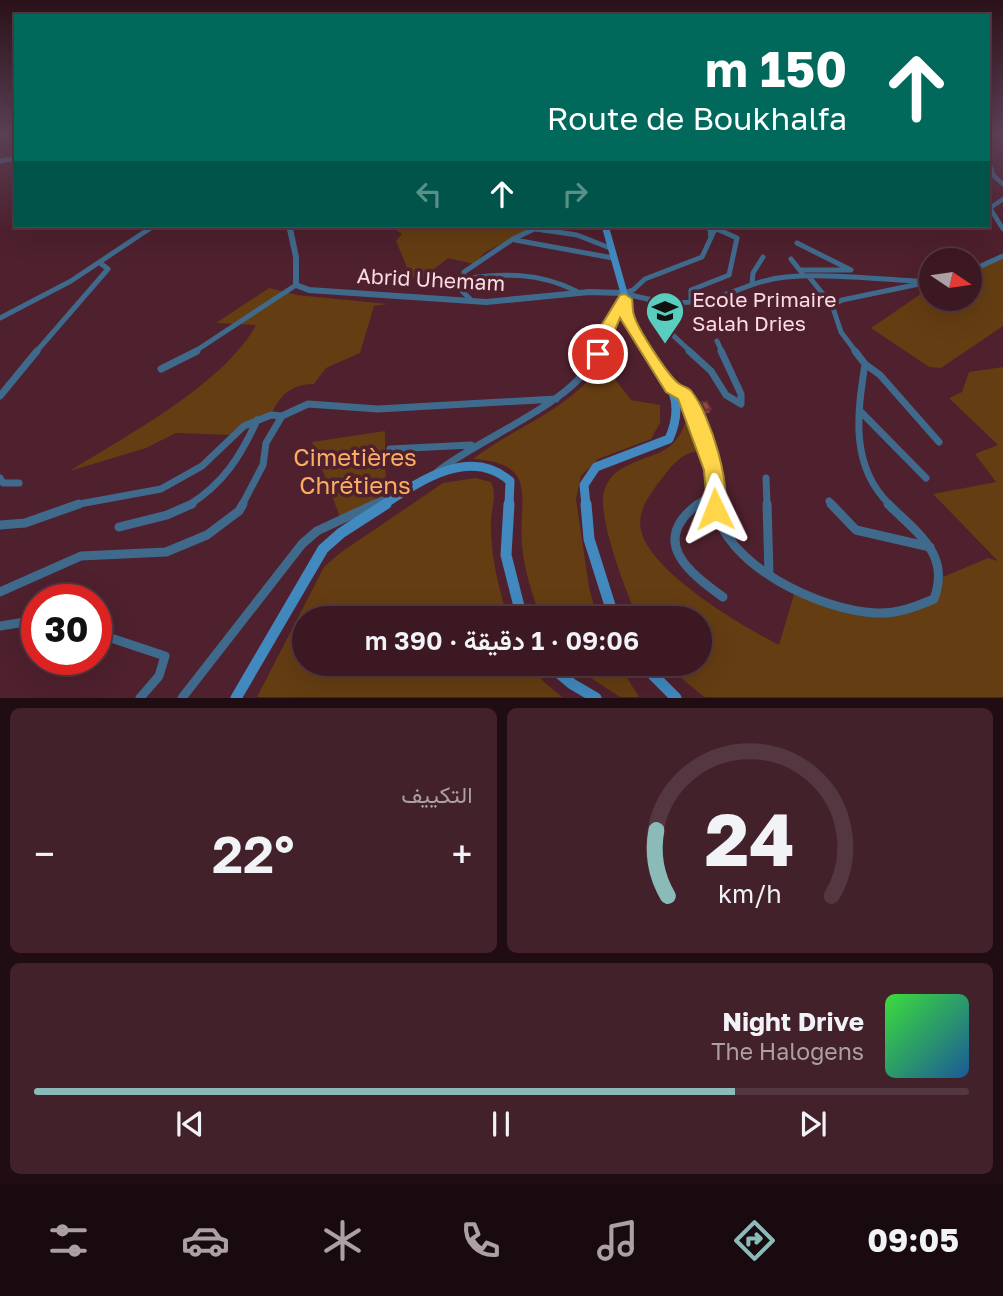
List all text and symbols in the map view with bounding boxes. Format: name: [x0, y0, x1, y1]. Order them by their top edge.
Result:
text: 150 m: [705, 39, 847, 98]
icon: ahead: [871, 42, 962, 133]
text: Route de Boukhalfa: [547, 99, 847, 137]
icon: left: [410, 175, 448, 213]
icon: ahead: [483, 175, 521, 213]
icon: right: [556, 175, 594, 213]
north arrow: [919, 248, 982, 312]
map controls: [919, 248, 982, 311]
street label: Abrid Uhemam: [356, 262, 506, 296]
place label: Ecole Primaire Salah Dries: [692, 286, 836, 336]
school or university icon: Ecole Primaire Salah Dries: [644, 290, 686, 345]
pin: [568, 324, 628, 384]
icon: arrive: [579, 335, 617, 373]
park label: Cimetières Chrétiens: [293, 442, 417, 499]
position arrow: [678, 472, 752, 546]
speed limit sign: 30: [21, 584, 112, 675]
text: 09:06 · 1 دقيقة · 390 m: [365, 625, 639, 656]
text: التكييف: [401, 780, 473, 808]
text: 24: [705, 796, 795, 883]
text: 22°: [212, 822, 295, 884]
text: −: [34, 831, 55, 876]
text: +: [452, 831, 472, 876]
text: km/h: [718, 878, 782, 909]
text: Night Drive: [722, 1006, 864, 1037]
text: The Halogens: [711, 1037, 864, 1065]
icon: previous: [171, 1105, 209, 1143]
icon: pause: [482, 1105, 520, 1143]
icon: next: [794, 1105, 832, 1143]
icon: filters: [44, 1216, 93, 1265]
icon: car: [181, 1216, 230, 1265]
icon: climate: [318, 1216, 367, 1265]
icon: phone: [456, 1216, 505, 1265]
icon: music: [593, 1216, 642, 1265]
icon: directions: [730, 1216, 779, 1265]
text: 09:05: [867, 1221, 959, 1259]

